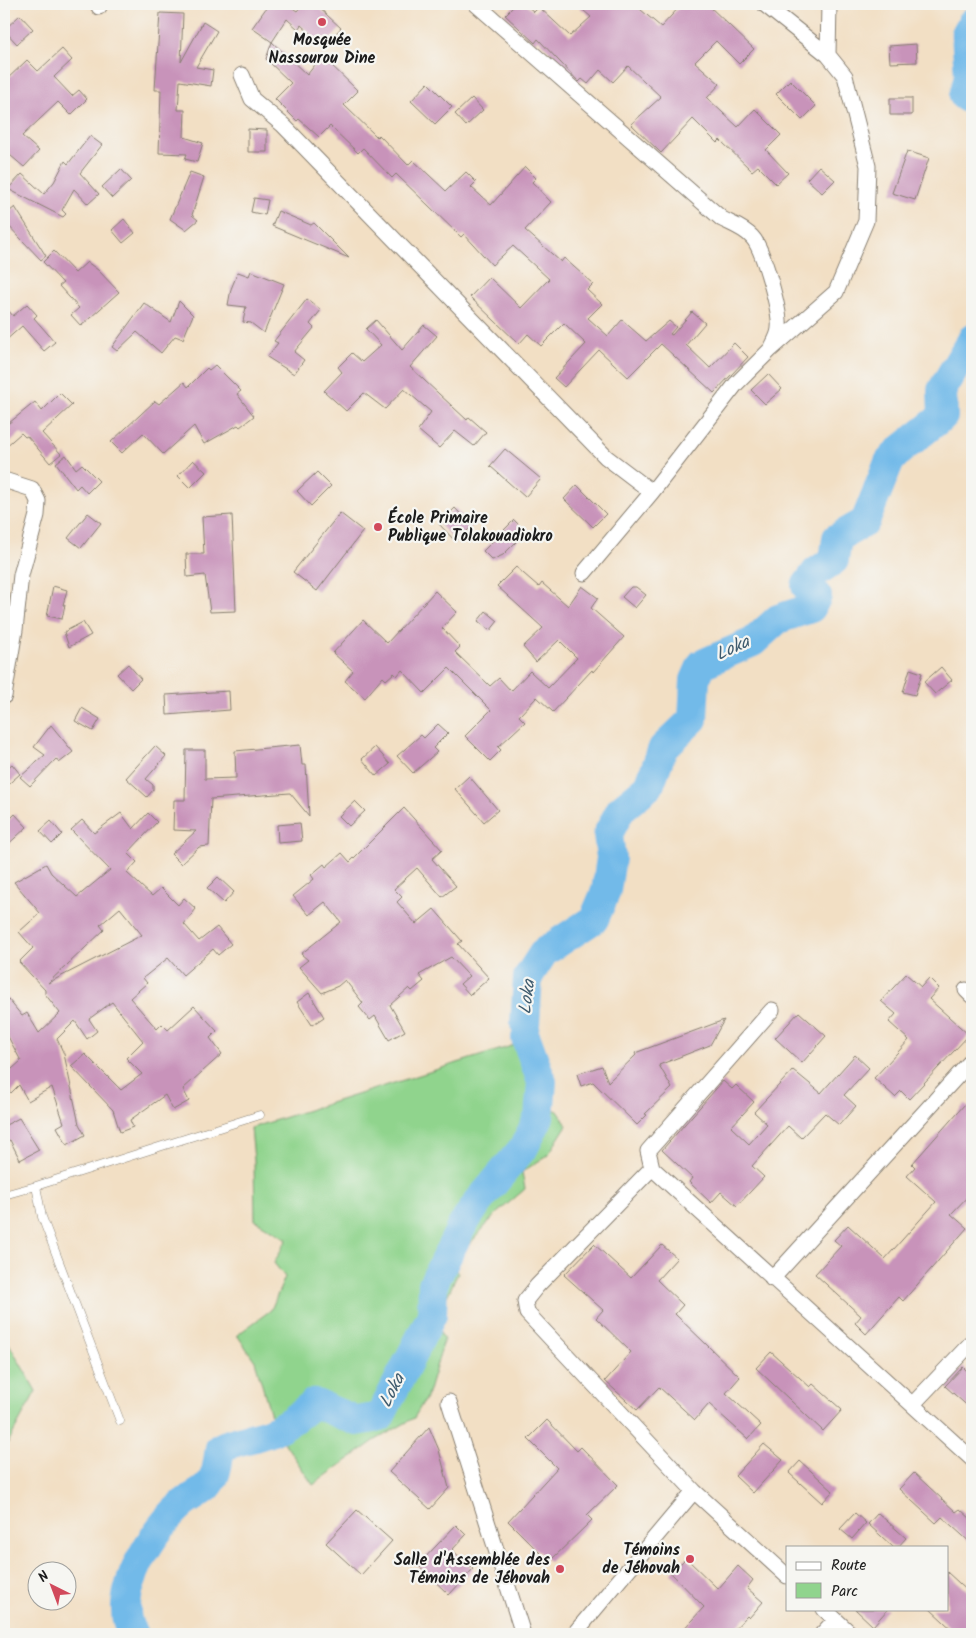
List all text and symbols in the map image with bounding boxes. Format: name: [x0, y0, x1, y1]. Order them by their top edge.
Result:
marker: Mosquée Nassourou Dine: [316, 16, 328, 28]
place label: Mosquée Nassourou Dine: [269, 28, 376, 71]
place label: École Primaire Publique Tolakouadiokro: [388, 506, 553, 549]
marker: École Primaire Publique Tolakouadiokro: [372, 521, 384, 533]
water label: Loka: [711, 628, 756, 670]
water label: Loka: [511, 976, 545, 1016]
water label: Loka: [372, 1368, 415, 1413]
place label: Témoins de Jéhovah: [602, 1538, 681, 1581]
legend: [786, 1546, 948, 1610]
place label: Salle d'Assemblée des Témoins de Jéhovah: [394, 1548, 551, 1591]
marker: Témoins de Jéhovah: [684, 1553, 696, 1565]
text: Route: [831, 1554, 867, 1578]
north arrow: [28, 1560, 78, 1610]
marker: Salle d'Assemblée des Témoins de Jéhovah: [554, 1563, 566, 1575]
text: N: [33, 1566, 55, 1588]
text: Parc: [831, 1580, 858, 1604]

